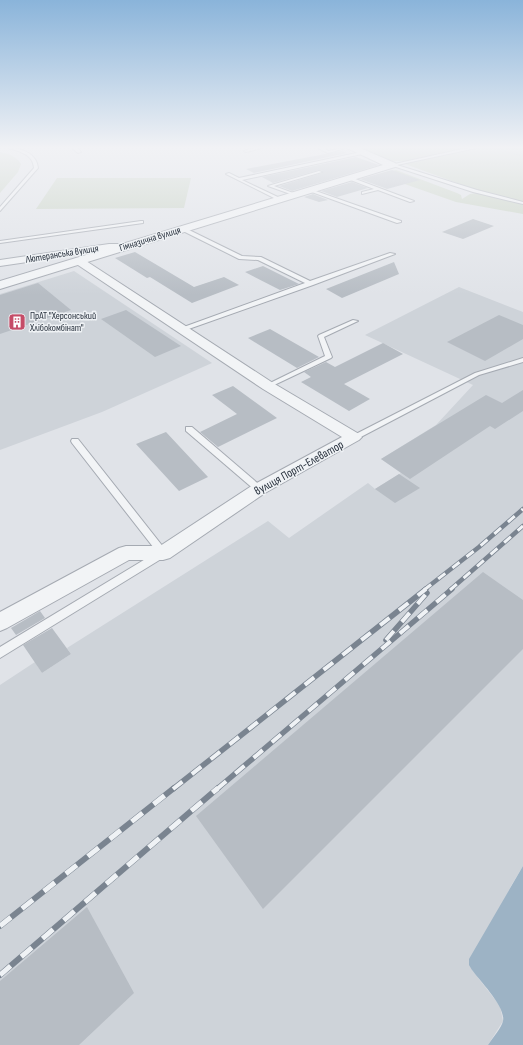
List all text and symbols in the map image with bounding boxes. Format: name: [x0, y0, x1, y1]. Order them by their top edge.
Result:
street label: Гімназична вулиця: [118, 224, 182, 254]
street label: Лютеранська вулиця: [24, 242, 99, 266]
place label: ПрАТ "Херсонський Хлібокомбінат": [29, 310, 96, 334]
building icon: ПрАТ "Херсонський Хлібокомбінат": [7, 312, 27, 332]
street label: вулиця Порт-Елеватор: [252, 437, 346, 499]

